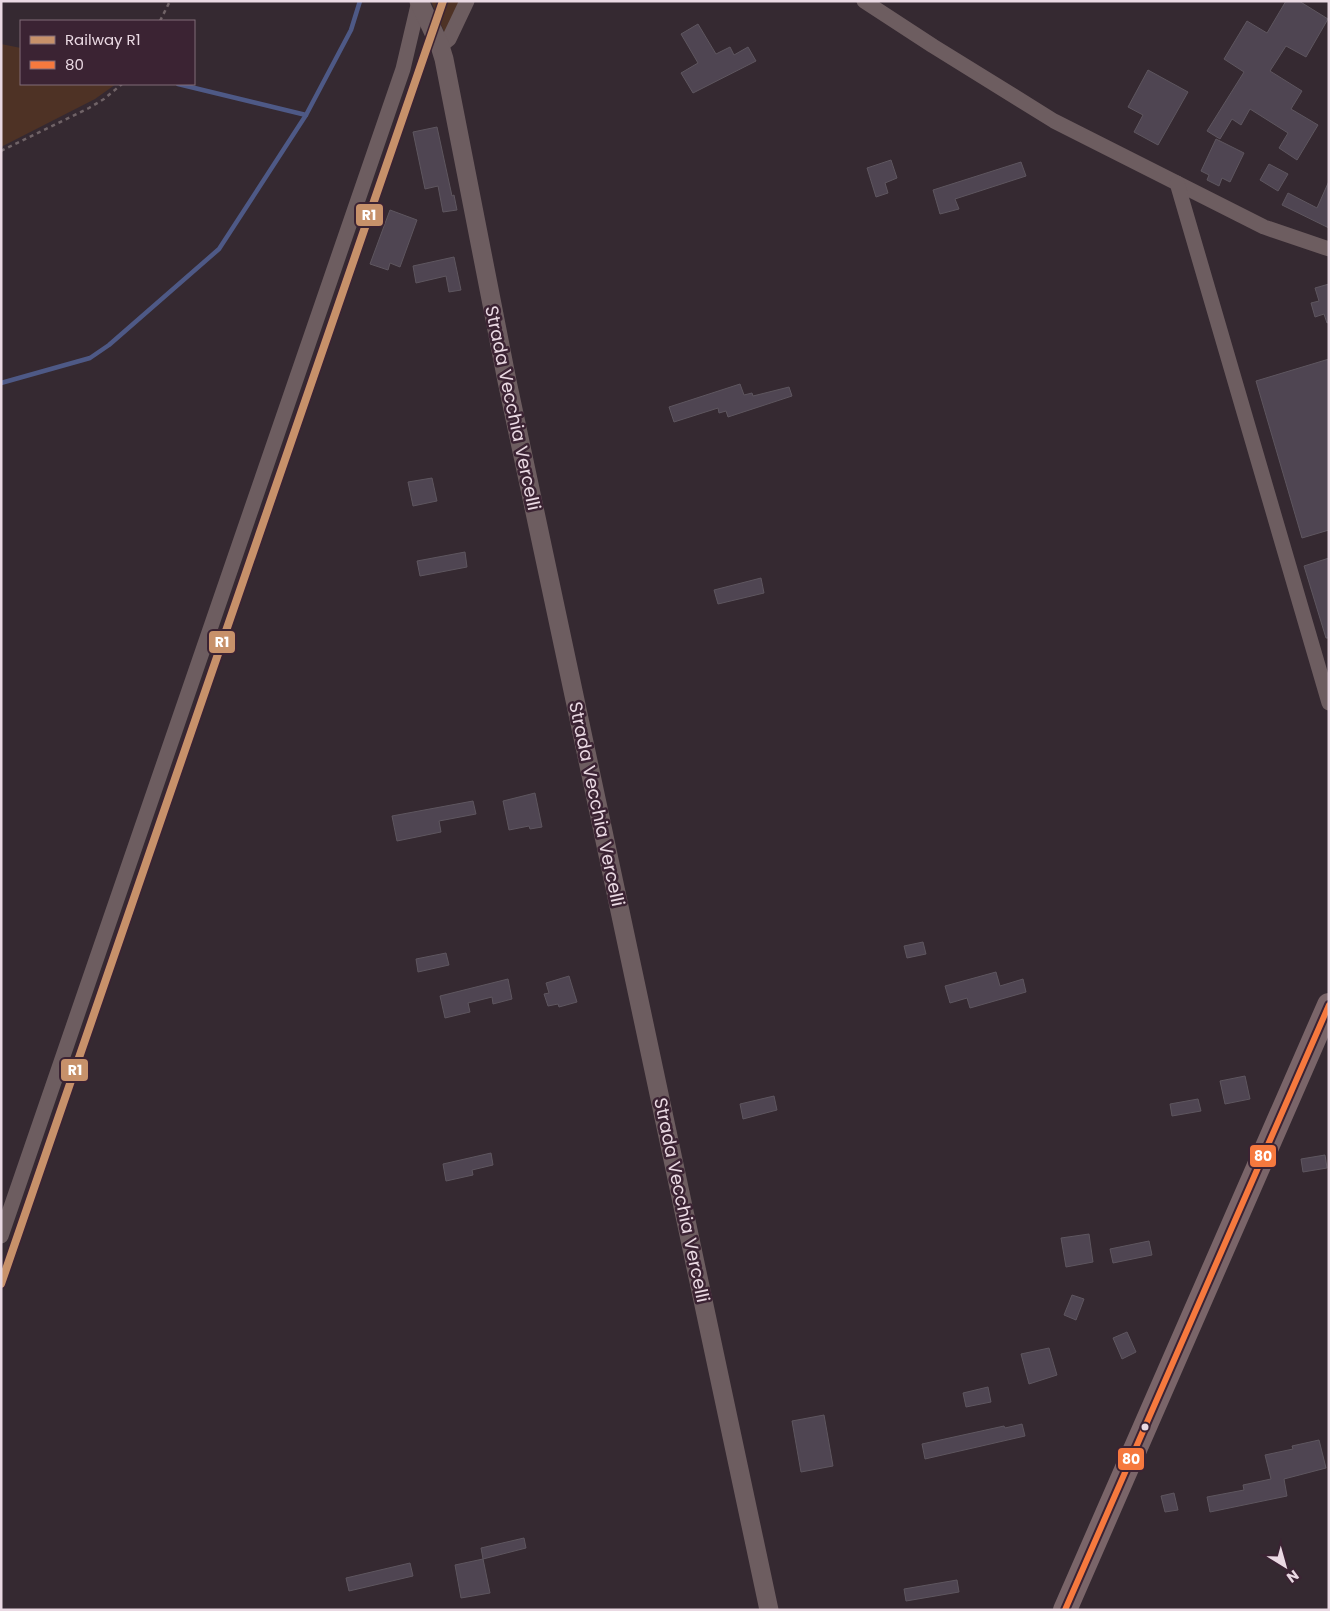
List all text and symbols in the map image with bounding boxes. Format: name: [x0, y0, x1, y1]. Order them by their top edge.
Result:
legend: [20, 20, 195, 85]
text: Railway R1: [65, 29, 140, 50]
text: 80: [65, 54, 84, 75]
line badge: R1: [355, 203, 384, 227]
text: R1: [362, 205, 376, 225]
street label: Strada Vecchia Vercelli: [479, 303, 547, 513]
line badge: R1: [208, 630, 236, 654]
text: R1: [215, 632, 229, 652]
street label: Strada Vecchia Vercelli: [563, 699, 631, 909]
line badge: R1: [60, 1058, 89, 1082]
text: R1: [68, 1060, 82, 1080]
street label: Strada Vecchia Vercelli: [648, 1095, 716, 1305]
line badge: 80: [1249, 1144, 1277, 1168]
text: 80: [1254, 1146, 1272, 1166]
unlabelled marker: [1140, 1422, 1150, 1432]
line badge: 80: [1117, 1447, 1145, 1471]
text: 80: [1122, 1449, 1140, 1469]
north arrow: [1260, 1541, 1310, 1591]
text: N: [1283, 1565, 1303, 1588]

